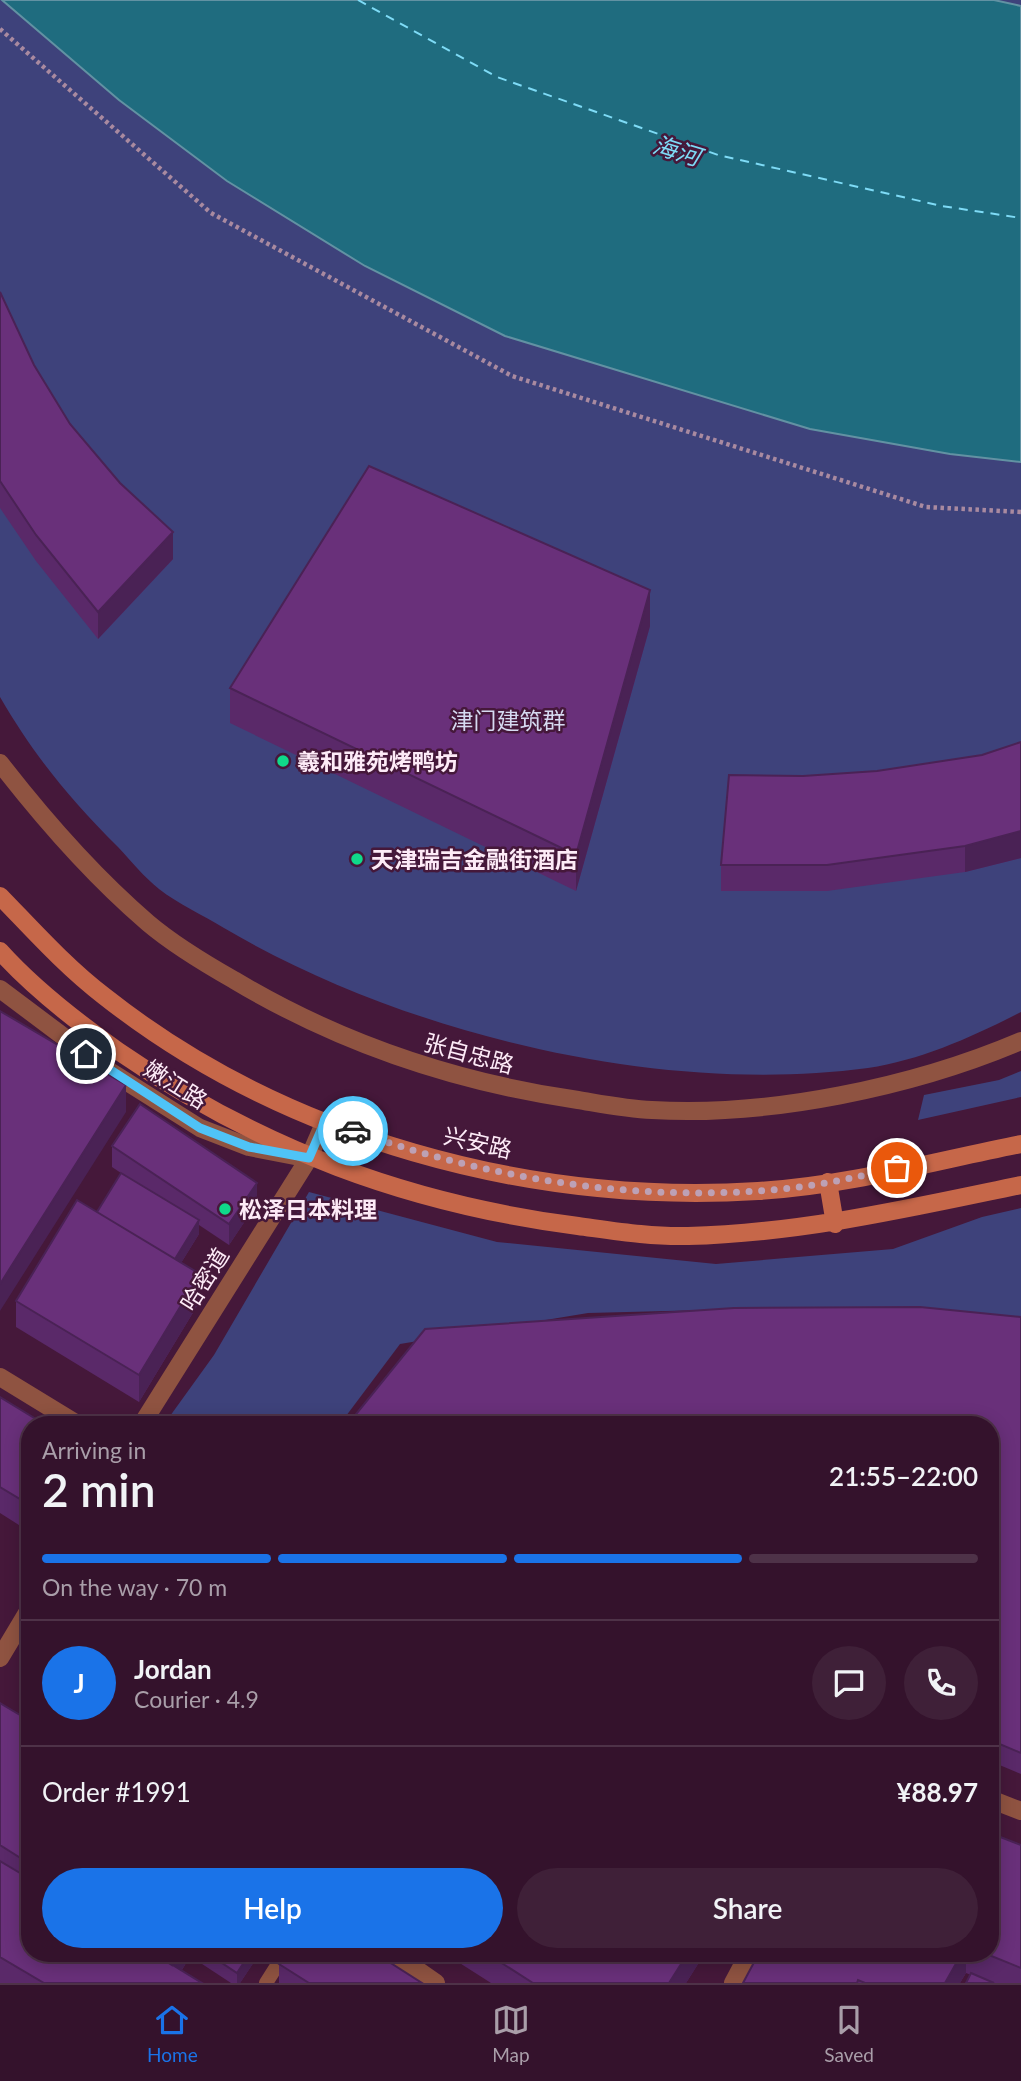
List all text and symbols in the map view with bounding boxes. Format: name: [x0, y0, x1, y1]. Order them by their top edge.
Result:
water label: 海河: [650, 129, 708, 172]
park label: 津门建筑群: [451, 706, 566, 734]
place label: 羲和雅苑烤鸭坊: [297, 747, 458, 775]
marker: 羲和雅苑烤鸭坊: [275, 753, 291, 769]
place label: 天津瑞吉金融街酒店: [371, 845, 578, 873]
marker: 天津瑞吉金融街酒店: [349, 851, 365, 867]
pin: [56, 1024, 116, 1084]
street label: 张自忠路: [421, 1028, 517, 1078]
icon: home: [67, 1035, 105, 1073]
street label: 嫩江路: [139, 1054, 213, 1114]
courier: [318, 1096, 388, 1166]
icon: car: [334, 1112, 372, 1150]
street label: 兴安路: [441, 1121, 515, 1163]
pin: [867, 1138, 927, 1198]
icon: bag: [878, 1149, 916, 1187]
place label: 松泽日本料理: [239, 1195, 377, 1223]
marker: 松泽日本料理: [217, 1201, 233, 1217]
street label: 哈密道: [174, 1242, 234, 1316]
text: Arriving in: [42, 1436, 146, 1464]
text: 21:55–22:00: [829, 1460, 978, 1492]
text: 2 min: [42, 1462, 156, 1517]
text: On the way · 70 m: [42, 1573, 227, 1601]
button: chat: [812, 1646, 886, 1720]
button: phone: [904, 1646, 978, 1720]
text: Jordan: [134, 1653, 212, 1685]
text: J: [73, 1667, 85, 1699]
text: Courier · 4.9: [134, 1685, 259, 1713]
text: Order #1991: [42, 1776, 191, 1808]
text: ¥88.97: [896, 1776, 978, 1808]
button: Help: [42, 1868, 503, 1948]
button: Share: [517, 1868, 978, 1948]
tab: Home: [147, 2001, 198, 2066]
tab: Map: [492, 2001, 530, 2066]
tab: Saved: [824, 2001, 874, 2066]

